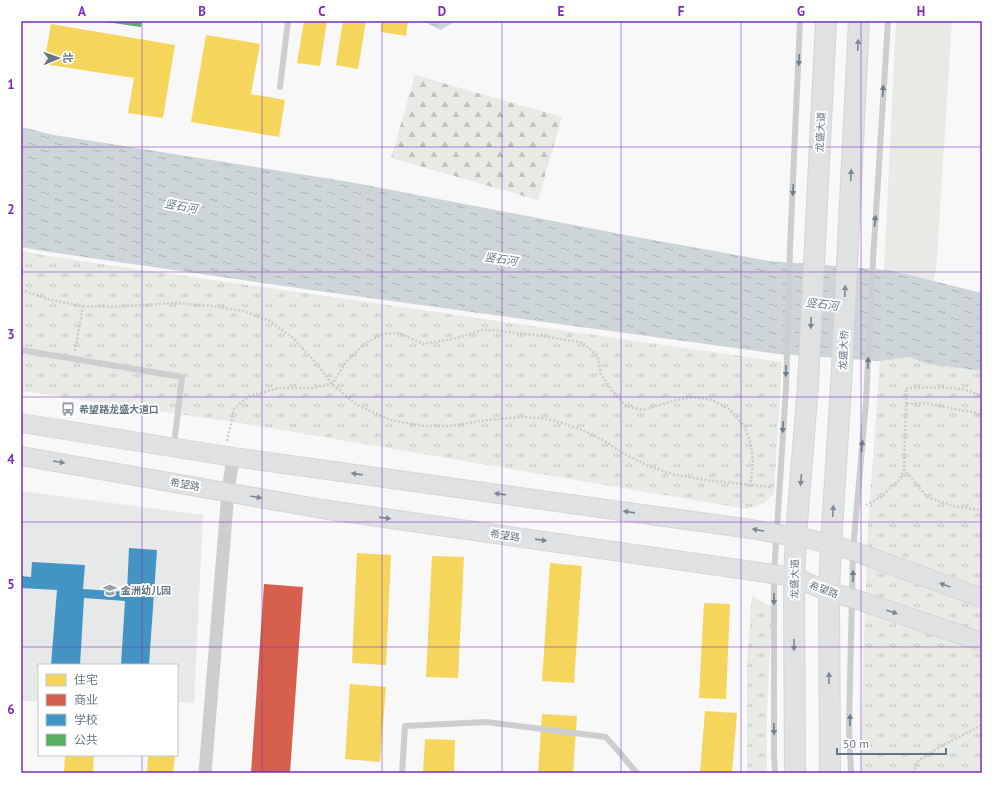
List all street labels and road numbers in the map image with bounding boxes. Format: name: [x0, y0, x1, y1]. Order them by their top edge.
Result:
street label: 龙盛大道: [813, 112, 828, 152]
street label: 龙盛大桥: [836, 330, 851, 370]
street label: 希望路: [169, 475, 201, 493]
street label: 希望路: [489, 527, 521, 544]
street label: 龙盛大道: [788, 559, 801, 599]
street label: 希望路: [808, 578, 840, 601]

